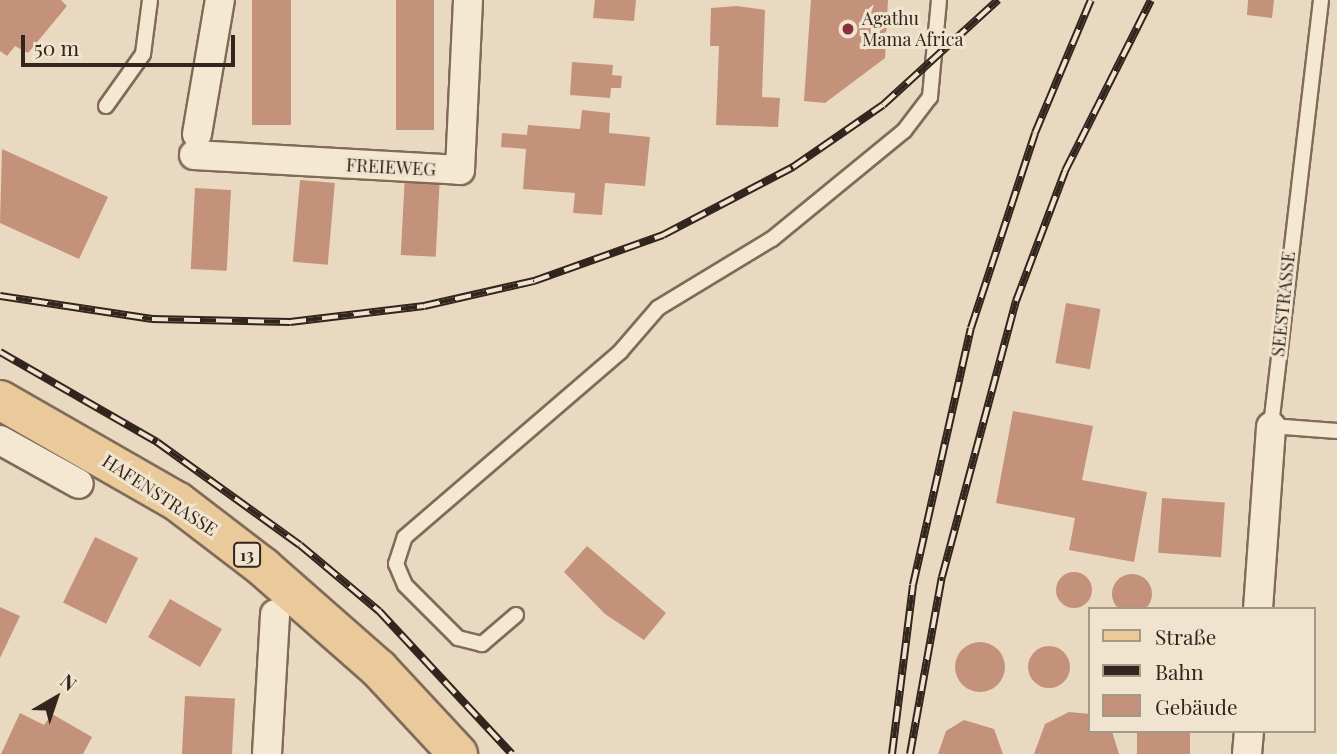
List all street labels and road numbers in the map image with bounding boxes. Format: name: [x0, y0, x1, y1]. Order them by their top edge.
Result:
street label: FREIEWEG: [346, 154, 436, 180]
street label: SEESTRASSE: [1267, 250, 1299, 358]
street label: HAFENSTRASSE: [98, 450, 222, 540]
road number: 13: [233, 542, 261, 568]

